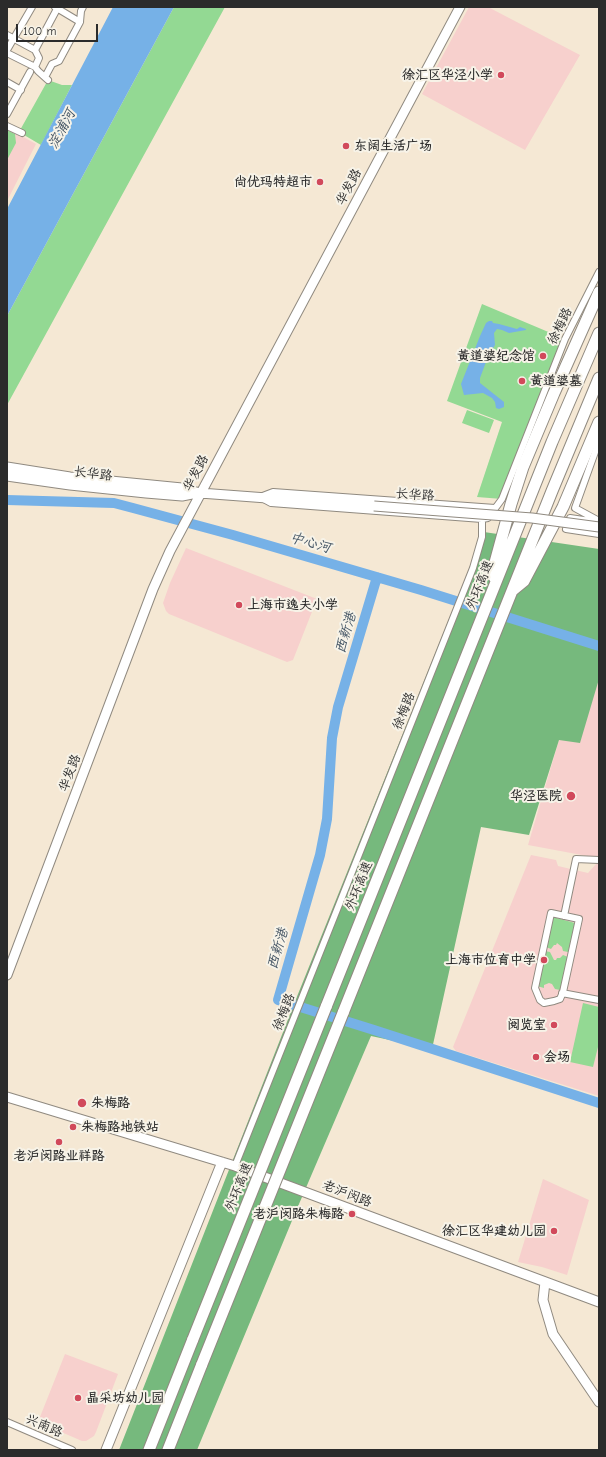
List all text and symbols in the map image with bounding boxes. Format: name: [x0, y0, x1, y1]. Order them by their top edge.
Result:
scale bar: [18, 16, 100, 42]
text: 100 m: [23, 24, 56, 38]
place label: 徐汇区华泾小学: [402, 67, 493, 83]
marker: 徐汇区华泾小学: [496, 70, 506, 80]
water label: 淀浦河: [45, 107, 79, 151]
place label: 东阔生活广场: [354, 138, 432, 154]
marker: 东阔生活广场: [341, 141, 351, 151]
street label: 华发路: [333, 166, 365, 208]
place label: 尚优玛特超市: [234, 174, 312, 190]
marker: 尚优玛特超市: [315, 177, 325, 187]
street label: 徐梅路: [544, 305, 576, 347]
place label: 黄道婆纪念馆: [457, 348, 535, 364]
marker: 黄道婆纪念馆: [538, 351, 548, 361]
place label: 黄道婆墓: [530, 373, 582, 389]
marker: 黄道婆墓: [517, 376, 527, 386]
street label: 华发路: [180, 452, 212, 494]
street label: 长华路: [73, 464, 113, 484]
street label: 长华路: [395, 486, 435, 504]
water label: 中心河: [287, 529, 333, 557]
street label: 外环高速: [463, 558, 497, 612]
place label: 上海市逸夫小学: [247, 597, 338, 613]
marker: 上海市逸夫小学: [234, 600, 244, 610]
water label: 西新港: [332, 610, 360, 656]
street label: 徐梅路: [389, 690, 419, 732]
street label: 华发路: [56, 752, 84, 794]
place label: 华泾医院: [510, 788, 562, 804]
marker: 华泾医院: [565, 790, 577, 802]
street label: 外环高速: [342, 859, 376, 913]
water label: 西新港: [264, 926, 292, 972]
place label: 上海市位育中学: [445, 952, 536, 968]
marker: 上海市位育中学: [539, 955, 549, 965]
street label: 徐梅路: [269, 991, 299, 1033]
place label: 阅览室: [507, 1017, 546, 1033]
marker: 阅览室: [549, 1020, 559, 1030]
place label: 会场: [544, 1049, 570, 1065]
marker: 会场: [531, 1052, 541, 1062]
place label: 朱梅路: [91, 1095, 130, 1111]
marker: 朱梅路: [76, 1097, 88, 1109]
place label: 朱梅路地铁站: [81, 1119, 159, 1135]
marker: 朱梅路地铁站: [68, 1122, 78, 1132]
marker: 老沪闵路业祥路: [54, 1137, 64, 1147]
place label: 老沪闵路业祥路: [14, 1148, 104, 1164]
street label: 外环高速: [222, 1160, 256, 1214]
street label: 老沪闵路: [320, 1177, 374, 1211]
place label: 老沪闵路朱梅路: [253, 1206, 344, 1222]
marker: 老沪闵路朱梅路: [347, 1209, 357, 1219]
place label: 徐汇区华建幼儿园: [442, 1223, 546, 1239]
marker: 徐汇区华建幼儿园: [549, 1226, 559, 1236]
place label: 晶采坊幼儿园: [86, 1390, 164, 1406]
marker: 晶采坊幼儿园: [73, 1393, 83, 1403]
street label: 兴南路: [23, 1411, 65, 1441]

